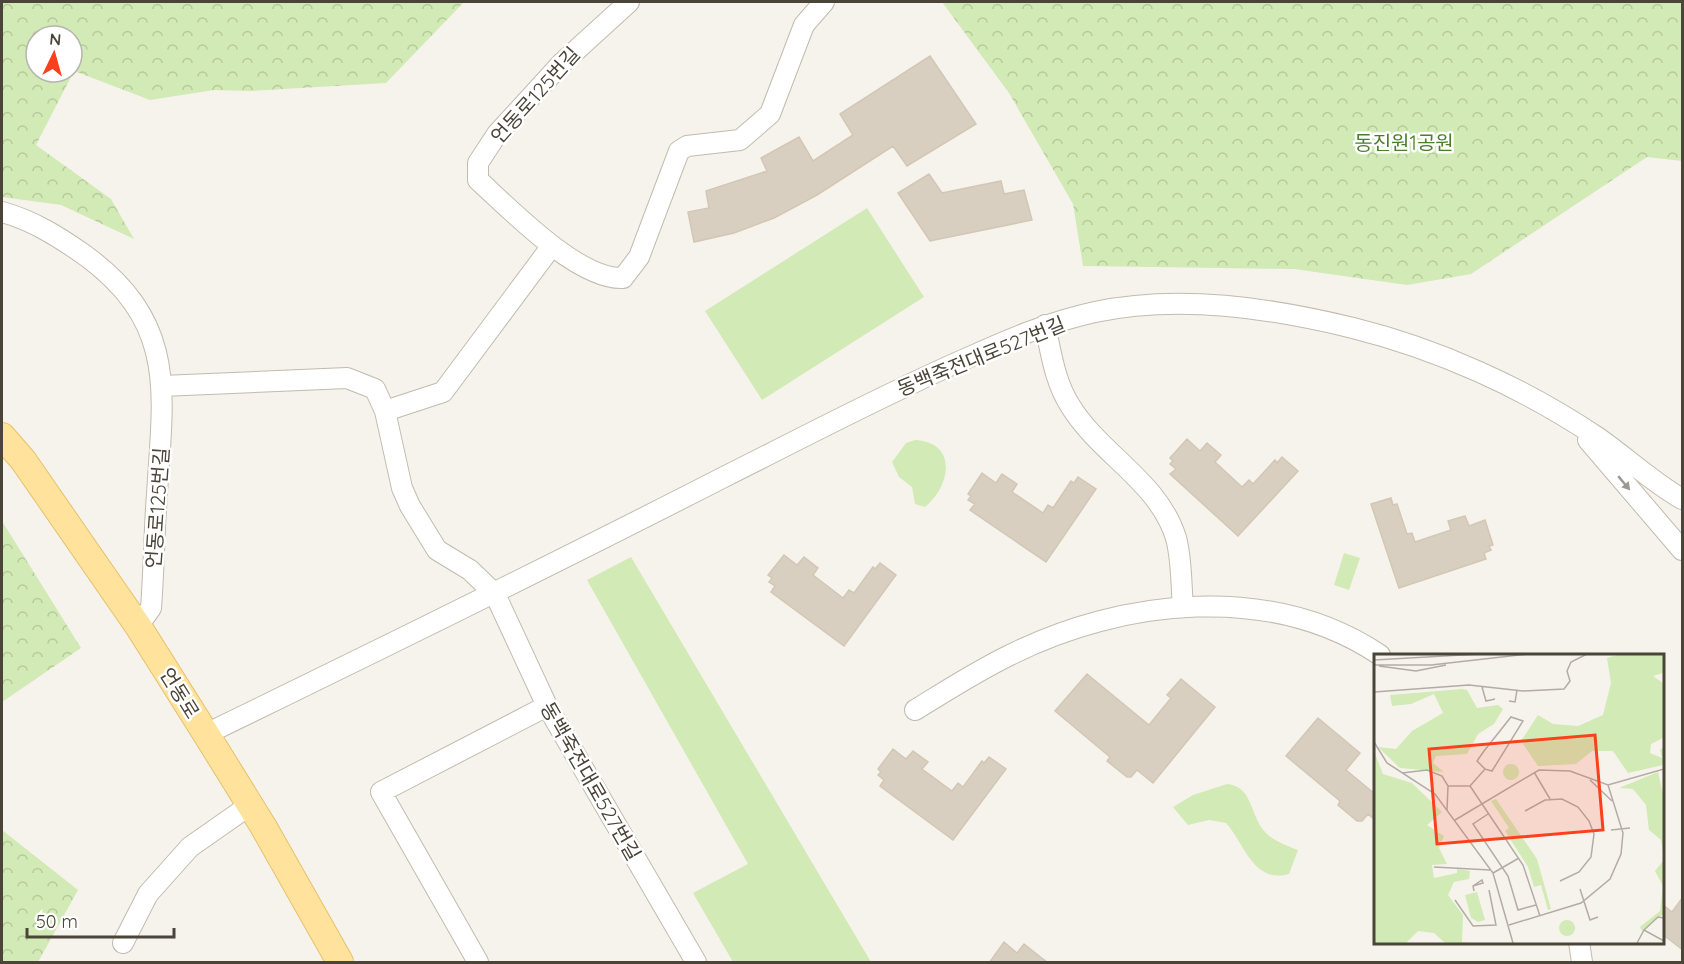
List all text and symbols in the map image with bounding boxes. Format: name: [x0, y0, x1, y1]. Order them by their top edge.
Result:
north arrow: [24, 24, 84, 84]
text: N: [49, 29, 62, 50]
street label: 언동로125번길: [485, 42, 585, 148]
park label: 동진원1공원: [1354, 130, 1454, 155]
street label: 동백죽전대로527번길: [893, 311, 1069, 401]
street label: 언동로125번길: [140, 447, 174, 569]
one-way arrow: [1618, 475, 1631, 491]
inset map: [1374, 654, 1663, 943]
street label: 언동로: [155, 663, 205, 723]
street label: 동백죽전대로527번길: [535, 697, 647, 865]
scale bar: [27, 901, 174, 939]
text: 50 m: [36, 910, 78, 933]

